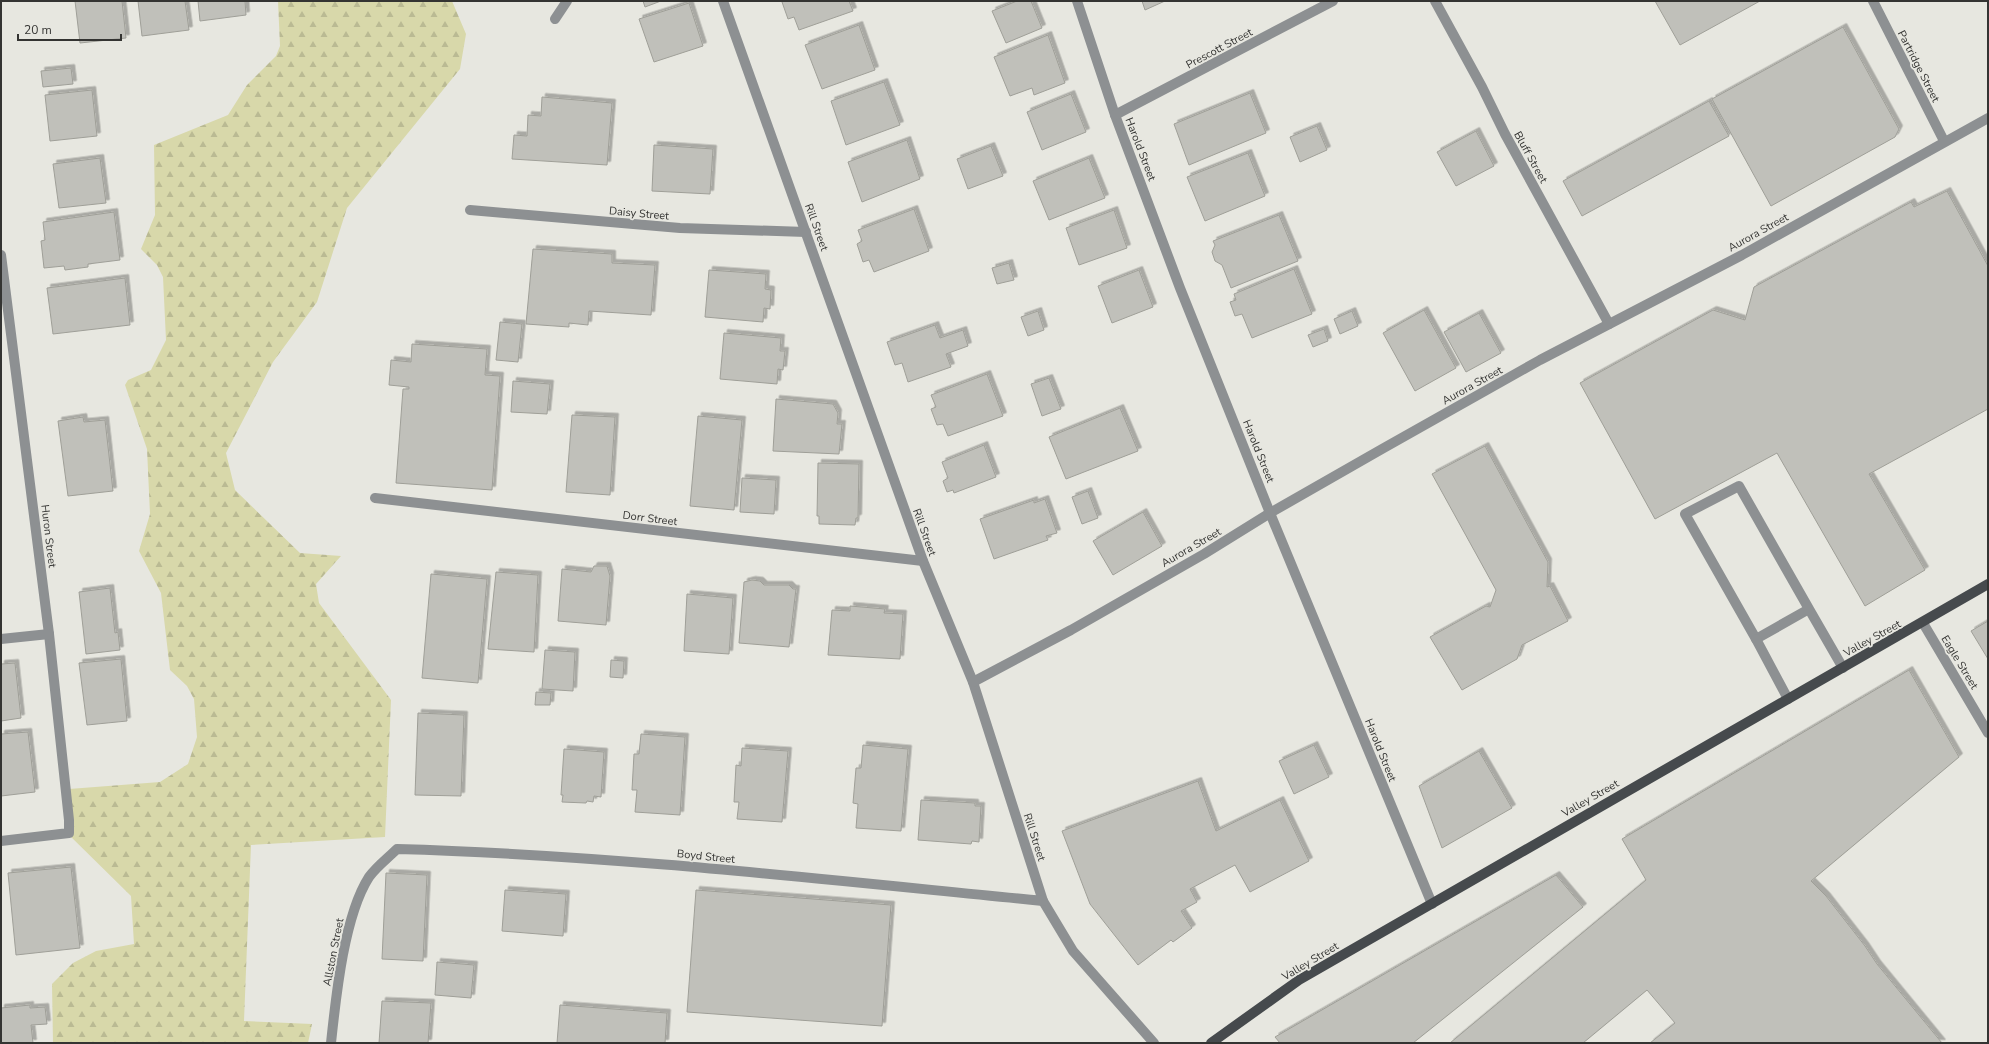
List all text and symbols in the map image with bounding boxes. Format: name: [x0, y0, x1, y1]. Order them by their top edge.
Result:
scale bar: [18, 16, 121, 42]
text: 20 m: [24, 22, 52, 38]
street label: Prescott Street: [1183, 25, 1255, 72]
street label: Partridge Street: [1894, 28, 1943, 105]
street label: Harold Street: [1122, 115, 1160, 183]
street label: Bluff Street: [1510, 129, 1551, 186]
street label: Rill Street: [801, 201, 832, 253]
street label: Daisy Street: [608, 203, 670, 224]
street label: Aurora Street: [1725, 210, 1791, 255]
street label: Aurora Street: [1439, 363, 1505, 408]
street label: Harold Street: [1239, 417, 1278, 485]
street label: Huron Street: [37, 504, 60, 569]
street label: Rill Street: [909, 506, 940, 558]
street label: Dorr Street: [622, 508, 678, 529]
street label: Aurora Street: [1159, 524, 1224, 571]
street label: Valley Street: [1840, 616, 1904, 661]
street label: Eagle Street: [1938, 632, 1982, 692]
street label: Harold Street: [1361, 716, 1400, 784]
street label: Valley Street: [1558, 776, 1622, 821]
street label: Rill Street: [1020, 811, 1049, 863]
street label: Boyd Street: [676, 846, 736, 867]
street label: Allston Street: [320, 917, 347, 987]
street label: Valley Street: [1278, 939, 1341, 985]

